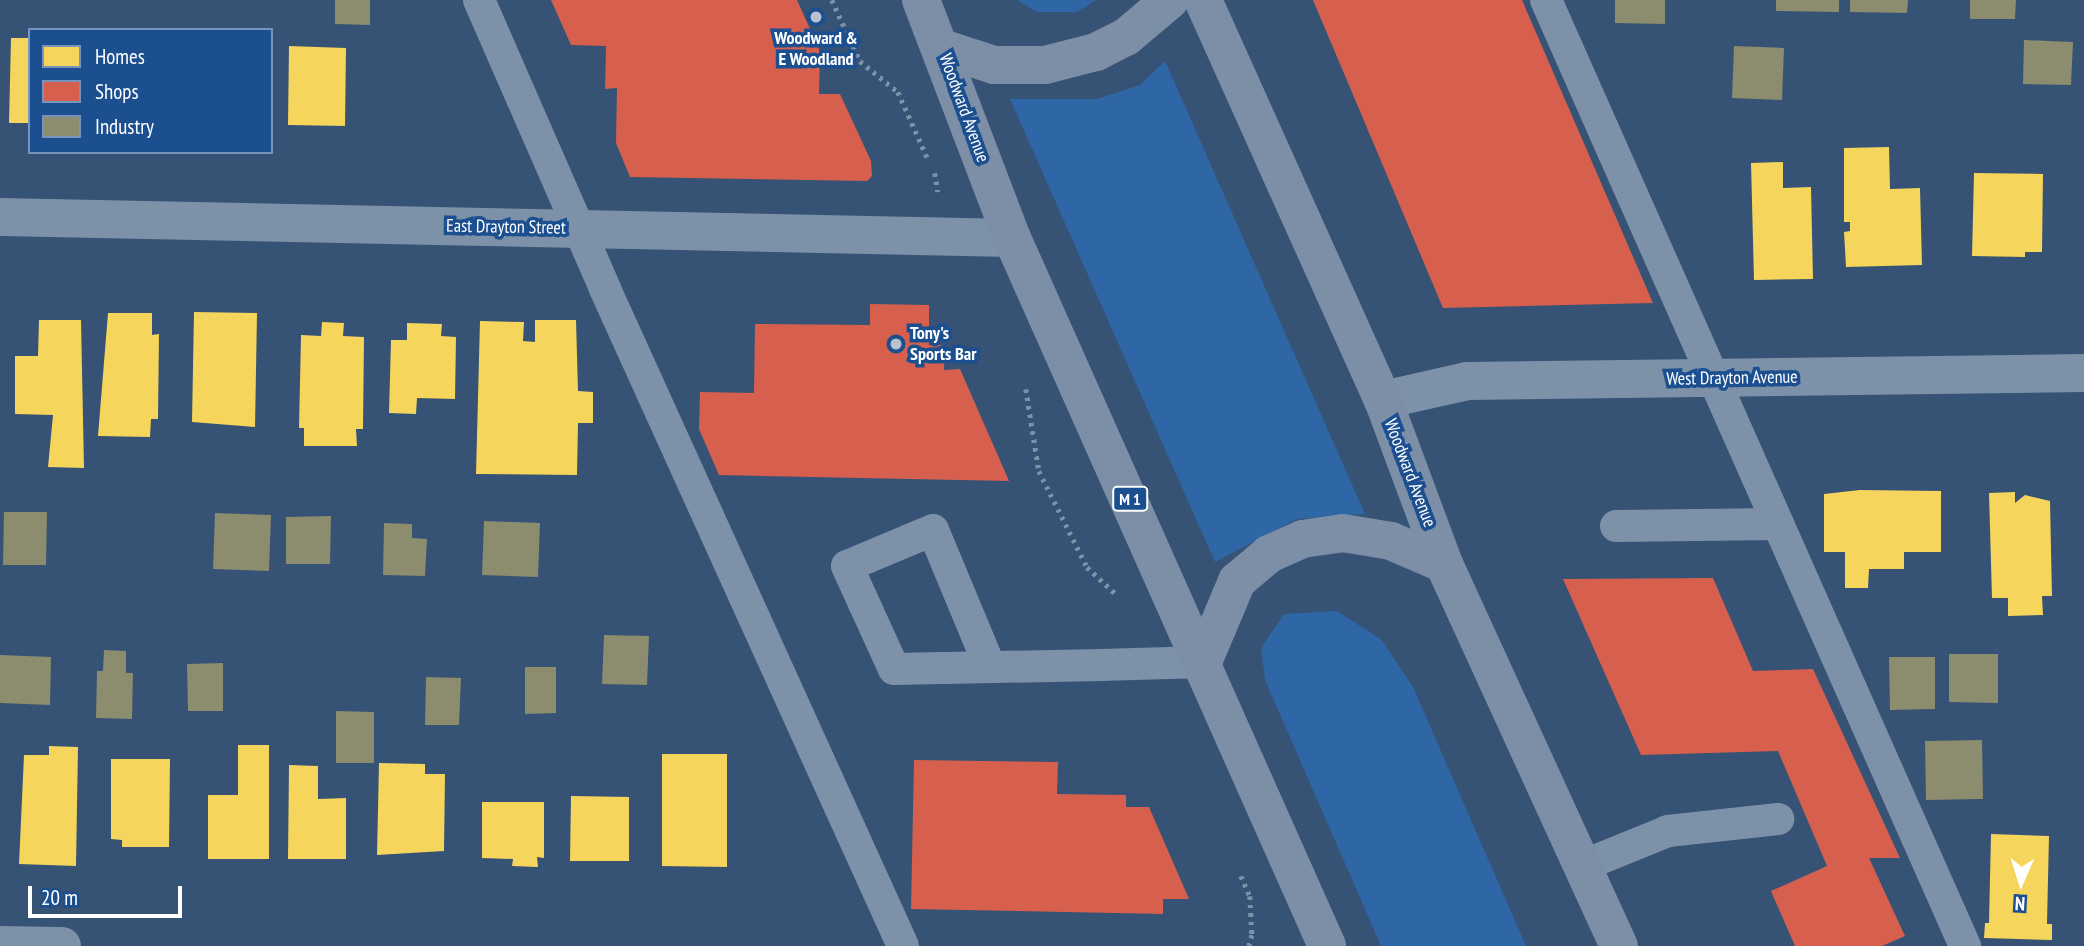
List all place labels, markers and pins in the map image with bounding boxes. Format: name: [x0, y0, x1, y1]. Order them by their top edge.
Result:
marker: Woodward & E Woodland: [808, 9, 824, 25]
place label: Woodward & E Woodland: [774, 28, 858, 70]
place label: Tony's Sports Bar: [910, 323, 976, 366]
marker: Tony's Sports Bar: [888, 336, 904, 352]

